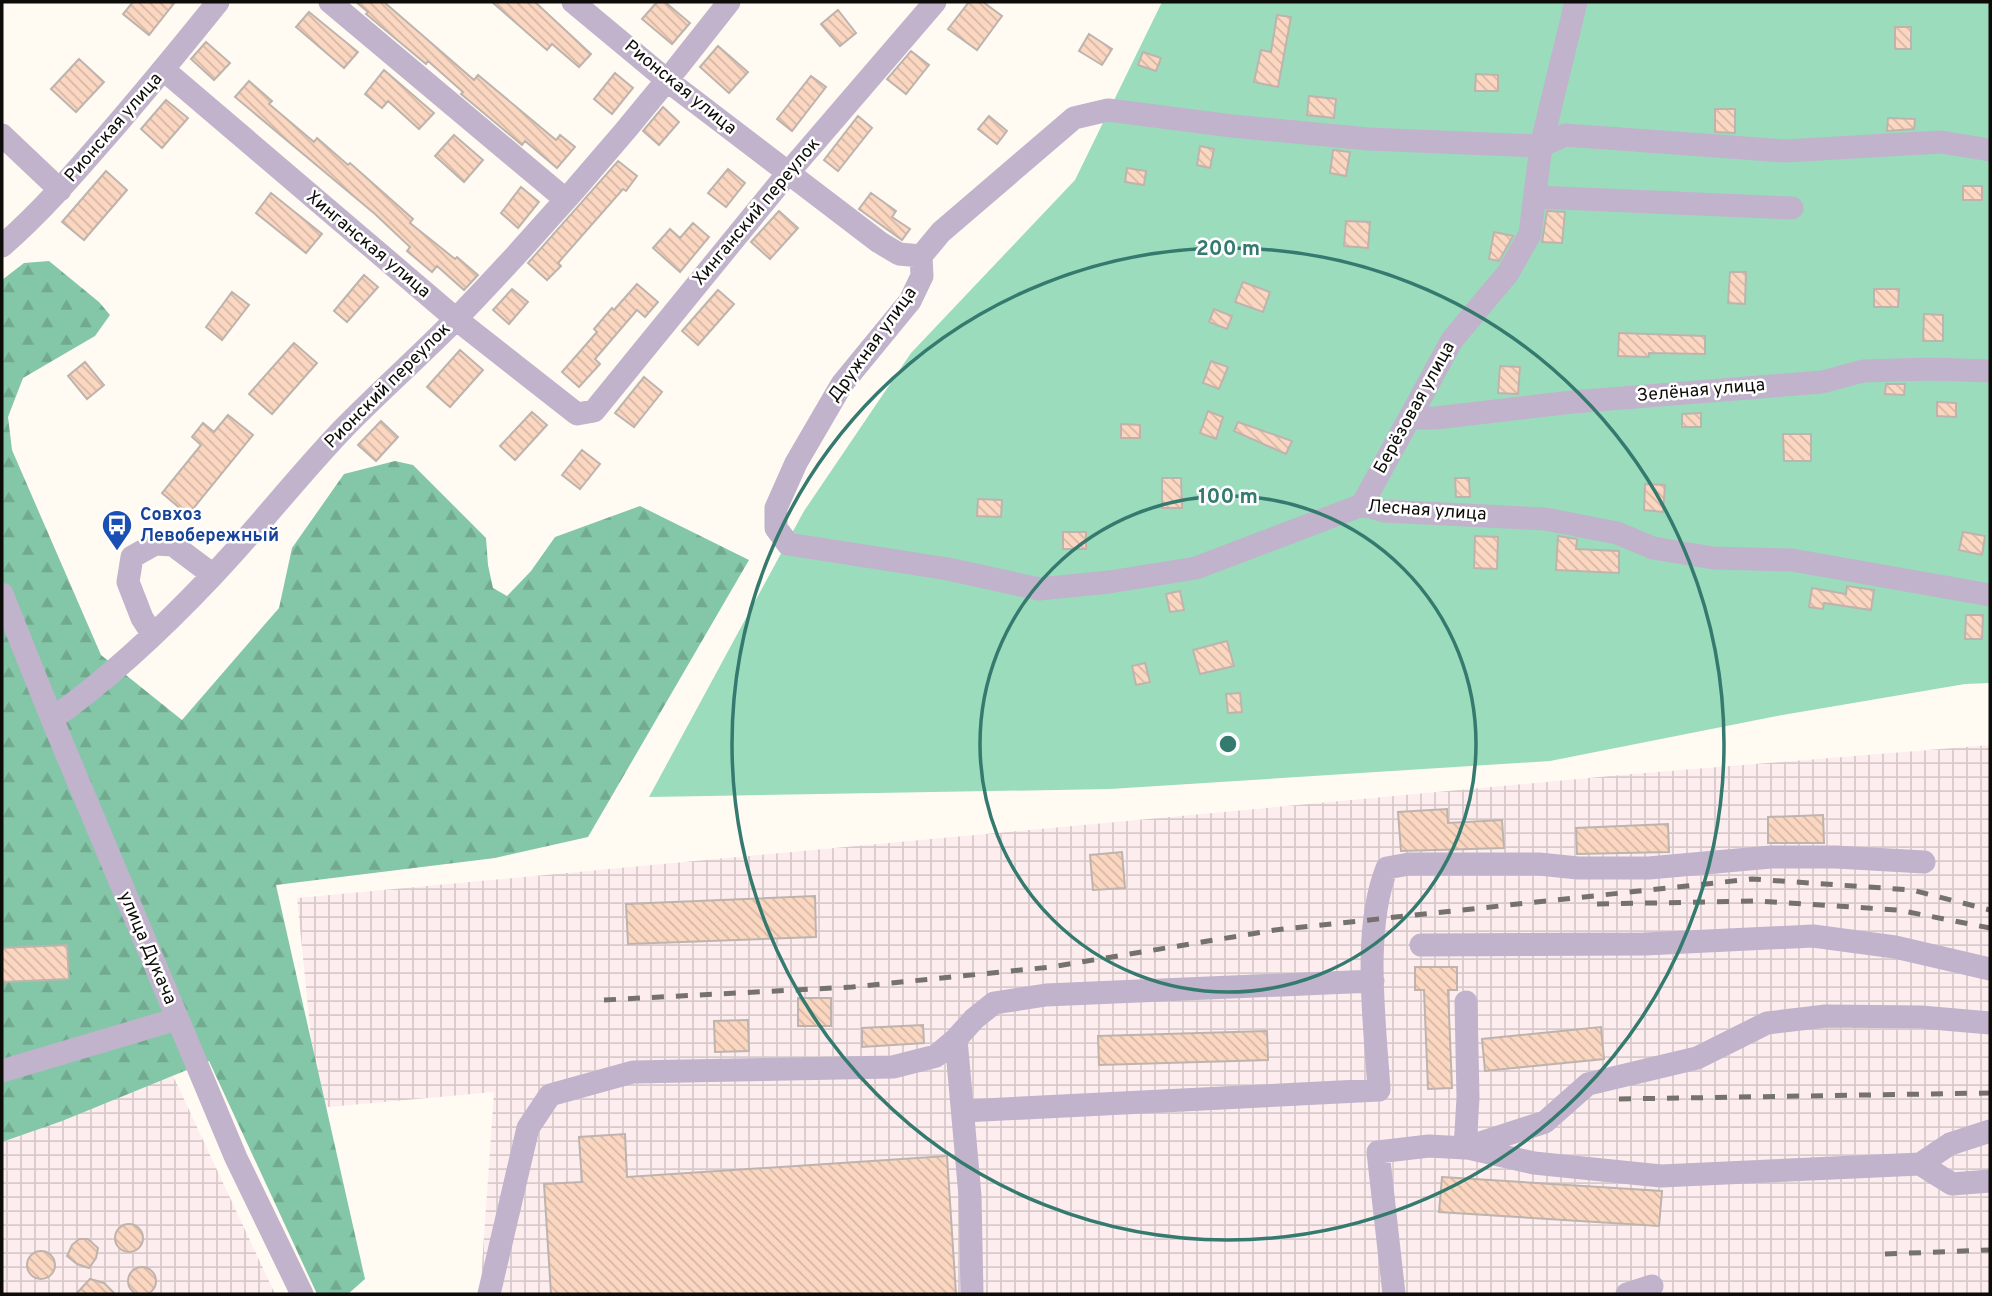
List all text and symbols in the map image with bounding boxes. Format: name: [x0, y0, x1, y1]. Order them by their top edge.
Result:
street label: Рионская улица: [619, 36, 741, 140]
street label: Рионская улица: [60, 68, 168, 188]
street label: Хинганский переулок: [688, 133, 826, 291]
street label: Хинганская улица: [301, 186, 435, 304]
text: 200 m: [1196, 236, 1260, 263]
street label: Дружная улица: [823, 283, 923, 407]
street label: Рионский переулок: [320, 318, 456, 454]
street label: Берёзовая улица: [1369, 338, 1461, 478]
street label: Зелёная улица: [1636, 374, 1766, 408]
text: 100 m: [1198, 484, 1258, 511]
street label: Лесная улица: [1367, 495, 1487, 527]
place label: Совхоз Левобережный: [140, 504, 279, 548]
bus stop icon: Совхоз Левобережный: [100, 508, 134, 552]
centre of rings: [1216, 732, 1240, 756]
street label: улица Дукача: [113, 888, 181, 1008]

